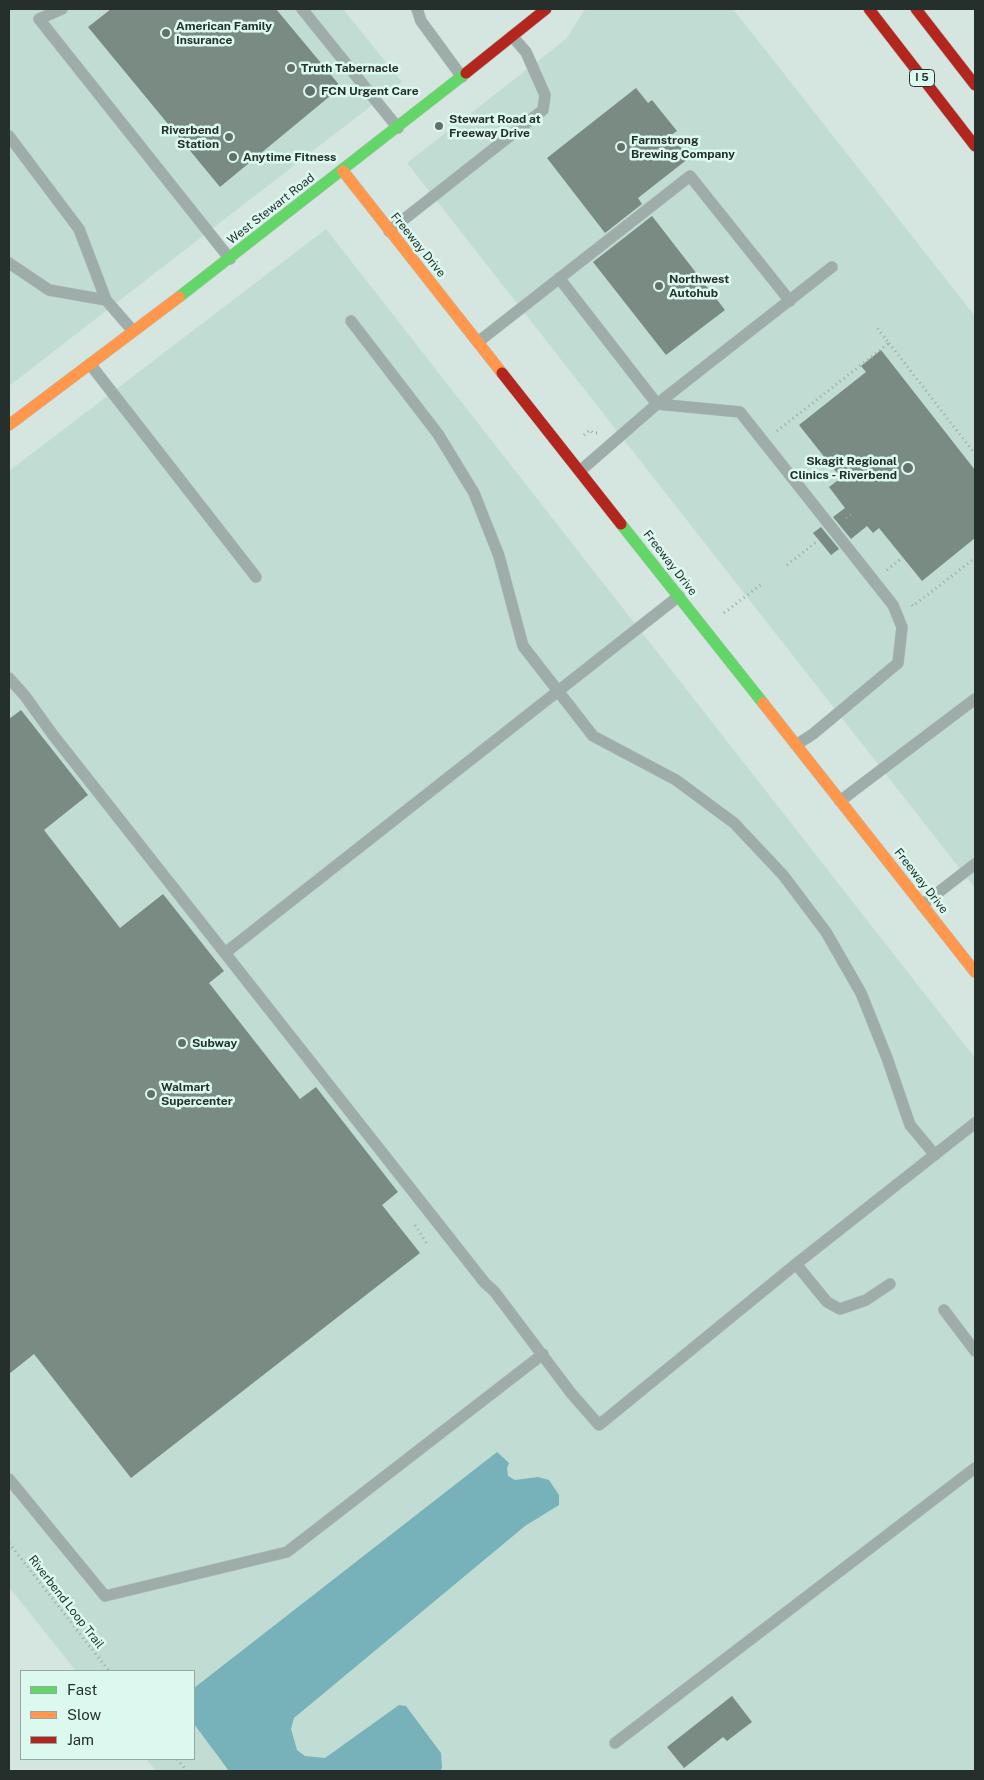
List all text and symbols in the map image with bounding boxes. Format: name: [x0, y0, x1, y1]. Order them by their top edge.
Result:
place label: American Family Insurance: [176, 19, 272, 47]
marker: American Family Insurance: [160, 27, 172, 39]
place label: Truth Tabernacle: [301, 61, 399, 75]
marker: Truth Tabernacle: [285, 62, 297, 74]
road number: I 5: [910, 70, 934, 86]
marker: FCN Urgent Care: [303, 84, 317, 98]
place label: FCN Urgent Care: [321, 84, 419, 98]
place label: Stewart Road at Freeway Drive: [449, 112, 541, 140]
marker: Stewart Road at Freeway Drive: [433, 120, 445, 132]
place label: Riverbend Station: [161, 123, 219, 151]
marker: Riverbend Station: [223, 131, 235, 143]
place label: Farmstrong Brewing Company: [631, 133, 735, 161]
marker: Farmstrong Brewing Company: [615, 141, 627, 153]
place label: Anytime Fitness: [243, 150, 336, 164]
marker: Anytime Fitness: [227, 151, 239, 163]
street label: West Stewart Road: [225, 171, 317, 247]
street label: Freeway Drive: [388, 210, 448, 280]
place label: Northwest Autohub: [669, 272, 729, 300]
marker: Northwest Autohub: [653, 280, 665, 292]
place label: Skagit Regional Clinics - Riverbend: [790, 454, 897, 482]
marker: Skagit Regional Clinics - Riverbend: [901, 461, 915, 475]
street label: Freeway Drive: [640, 527, 700, 599]
street label: Freeway Drive: [891, 845, 951, 917]
place label: Subway: [192, 1036, 237, 1050]
marker: Subway: [176, 1037, 188, 1049]
place label: Walmart Supercenter: [161, 1080, 233, 1108]
marker: Walmart Supercenter: [145, 1088, 157, 1100]
street label: Riverbend Loop Trail: [25, 1553, 107, 1651]
legend: [20, 1670, 195, 1760]
text: Fast: [67, 1681, 97, 1698]
text: Slow: [67, 1706, 101, 1723]
text: Jam: [67, 1731, 94, 1748]

